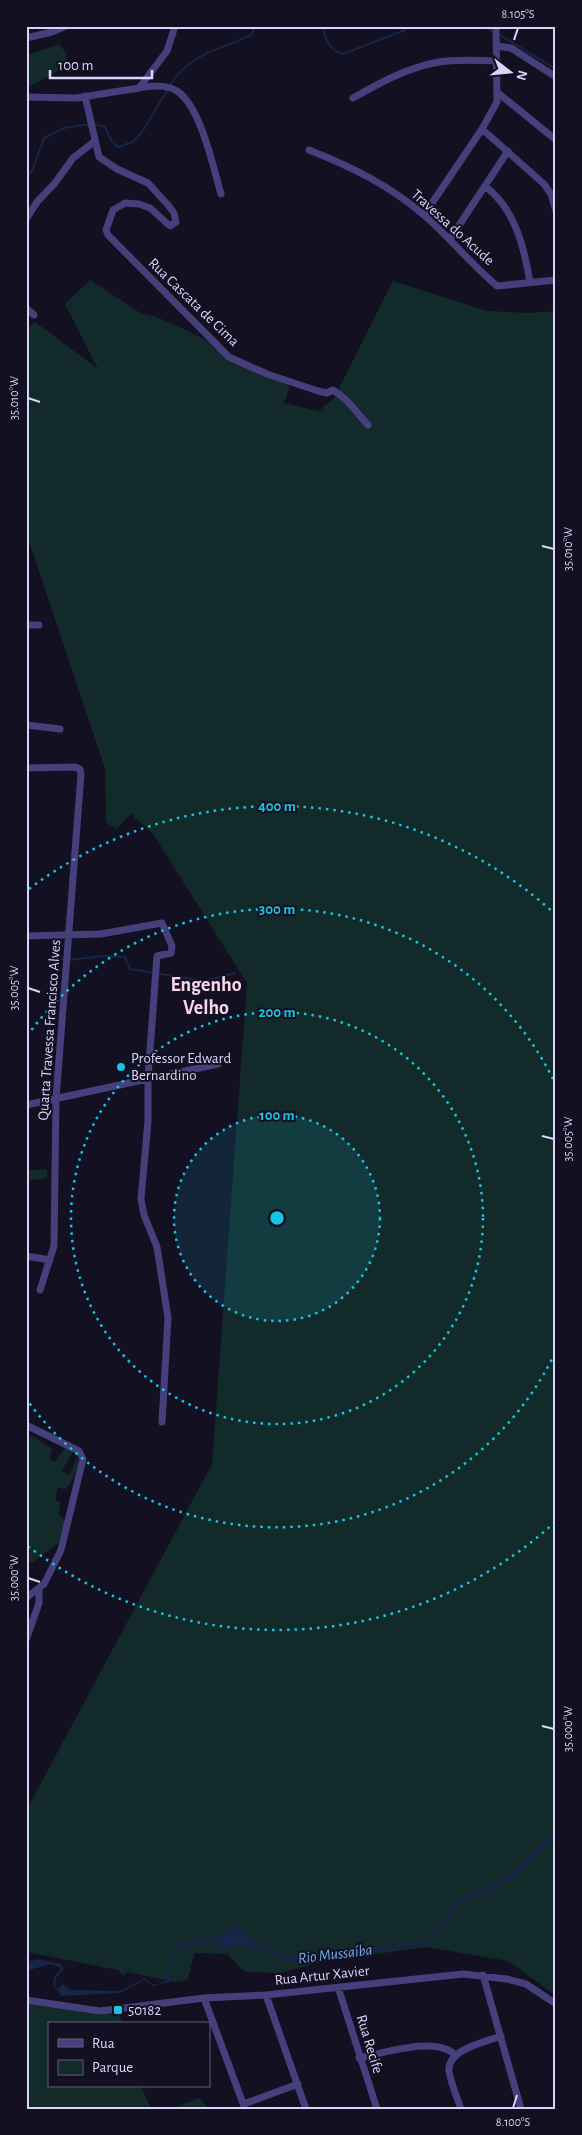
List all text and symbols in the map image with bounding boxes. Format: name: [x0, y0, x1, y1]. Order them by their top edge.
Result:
text: 8.105°S: [501, 8, 535, 20]
scale bar: [50, 48, 152, 80]
north arrow: [484, 48, 534, 98]
text: 100 m: [58, 58, 93, 73]
text: N: [513, 69, 530, 82]
street label: Travessa do Acude: [408, 187, 497, 268]
street label: Rua Cascata de Cima: [145, 255, 242, 349]
text: 35.010°W: [8, 376, 20, 420]
text: 35.010°W: [562, 527, 574, 571]
text: 400 m: [258, 799, 296, 814]
text: 300 m: [259, 902, 295, 917]
street label: Quarta Travessa Francisco Alves: [36, 939, 63, 1121]
text: 35.005°W: [8, 965, 20, 1010]
district label: Engenho Velho: [170, 975, 242, 1018]
text: 200 m: [258, 1005, 296, 1020]
place label: Professor Edward Bernardino: [131, 1051, 231, 1083]
marker: Professor Edward Bernardino: [115, 1061, 127, 1073]
text: 100 m: [259, 1108, 295, 1123]
text: 35.005°W: [562, 1116, 574, 1161]
centre of rings: [268, 1209, 286, 1227]
text: 35.000°W: [8, 1555, 20, 1601]
text: 35.000°W: [562, 1706, 574, 1752]
water label: Rio Mussaíba: [297, 1941, 373, 1966]
street label: Rua Artur Xavier: [274, 1963, 370, 1988]
place label: 50182: [128, 2003, 161, 2018]
marker: 50182: [112, 2004, 124, 2016]
street label: Rua Recife: [354, 2013, 386, 2075]
legend: [48, 2022, 210, 2088]
text: Rua: [92, 2036, 115, 2051]
text: Parque: [92, 2060, 133, 2075]
text: 8.100°S: [496, 2116, 531, 2128]

